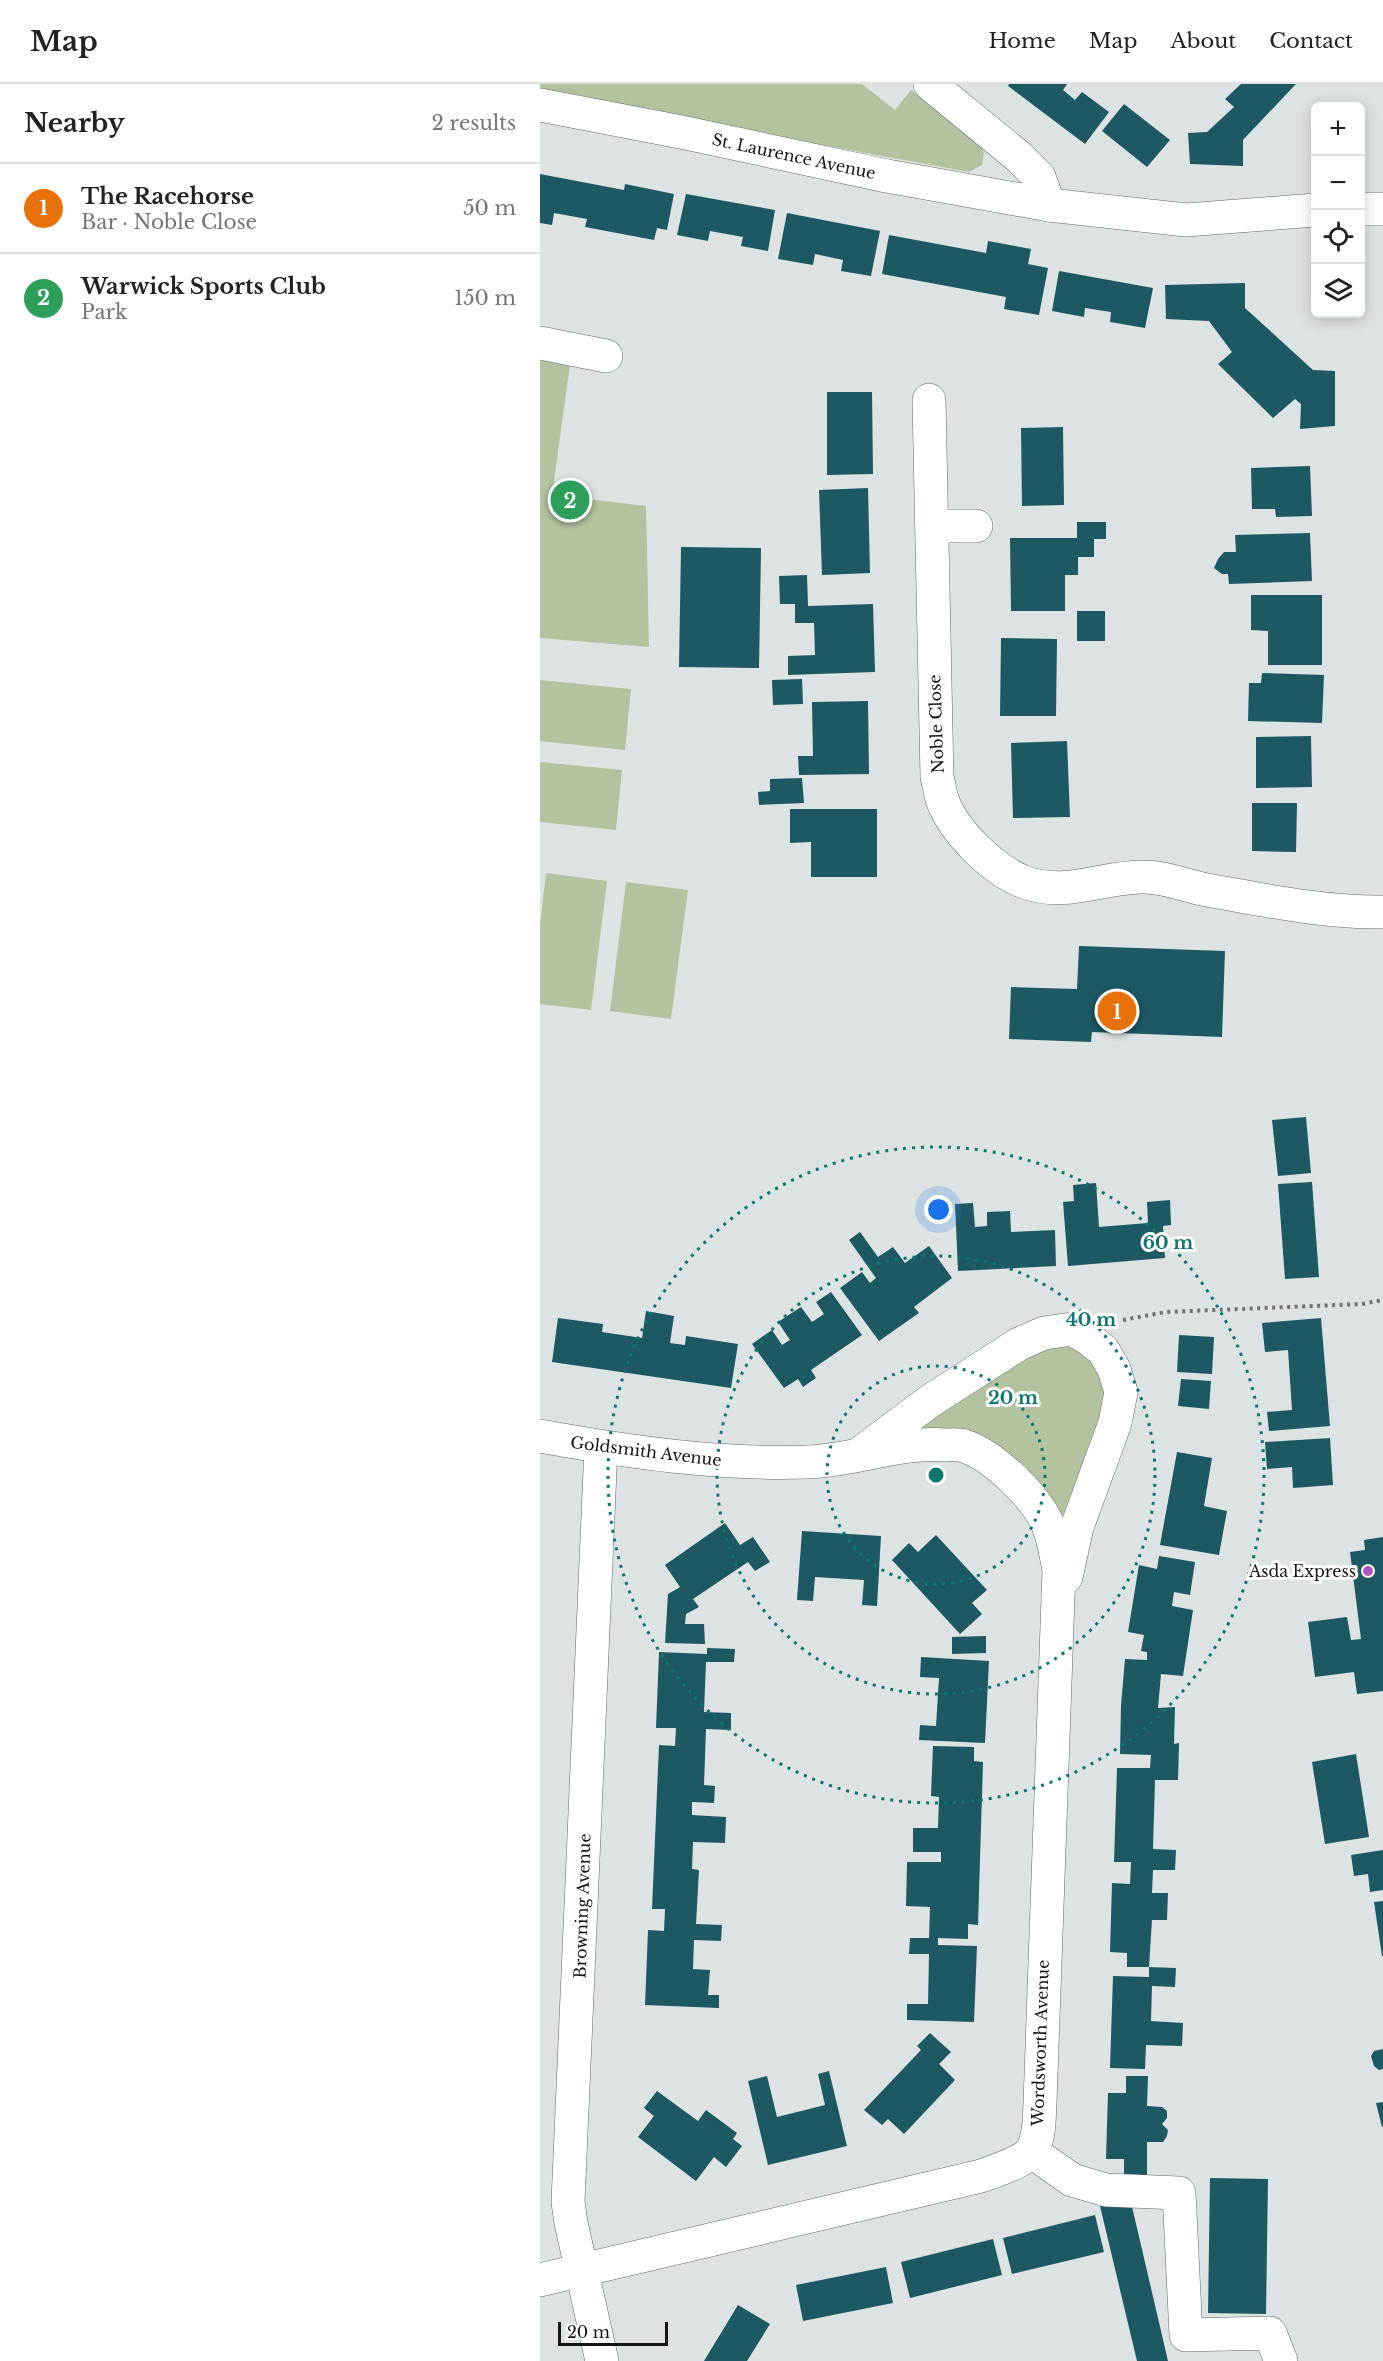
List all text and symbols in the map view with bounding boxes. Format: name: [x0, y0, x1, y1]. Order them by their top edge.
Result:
text: Map: [30, 24, 98, 59]
text: Home: [989, 28, 1056, 54]
text: Map: [1089, 28, 1137, 54]
text: About: [1170, 28, 1236, 54]
text: Contact: [1269, 28, 1353, 54]
map controls: [1311, 102, 1365, 318]
button: +: [1311, 102, 1365, 156]
text: Nearby: [24, 107, 125, 139]
text: 2 results: [432, 111, 516, 135]
street label: St. Laurence Avenue: [710, 129, 878, 183]
button: −: [1311, 156, 1365, 210]
text: The Racehorse: [81, 183, 254, 210]
text: 1: [39, 196, 48, 220]
text: 50 m: [463, 196, 516, 220]
text: Bar · Noble Close: [81, 210, 257, 234]
button: locate: [1311, 210, 1365, 264]
button: layers: [1311, 264, 1365, 318]
text: Warwick Sports Club: [81, 273, 326, 300]
text: 2: [37, 286, 50, 310]
text: 150 m: [454, 286, 516, 310]
text: Park: [81, 300, 127, 324]
pin: 2: [550, 478, 590, 522]
street label: Noble Close: [924, 674, 948, 774]
pin: 1: [1098, 988, 1136, 1034]
your location: [924, 1195, 953, 1224]
text: 60 m: [1143, 1232, 1193, 1254]
text: 40 m: [1066, 1309, 1116, 1331]
text: 20 m: [988, 1387, 1038, 1409]
street label: Goldsmith Avenue: [569, 1432, 723, 1470]
centre of rings: [926, 1465, 946, 1485]
place label: Asda Express: [1248, 1561, 1356, 1581]
marker: Asda Express: [1361, 1564, 1375, 1578]
street label: Browning Avenue: [569, 1833, 595, 1979]
street label: Wordsworth Avenue: [1027, 1959, 1053, 2128]
scale bar: [558, 2319, 668, 2346]
text: 20 m: [567, 2322, 610, 2342]

